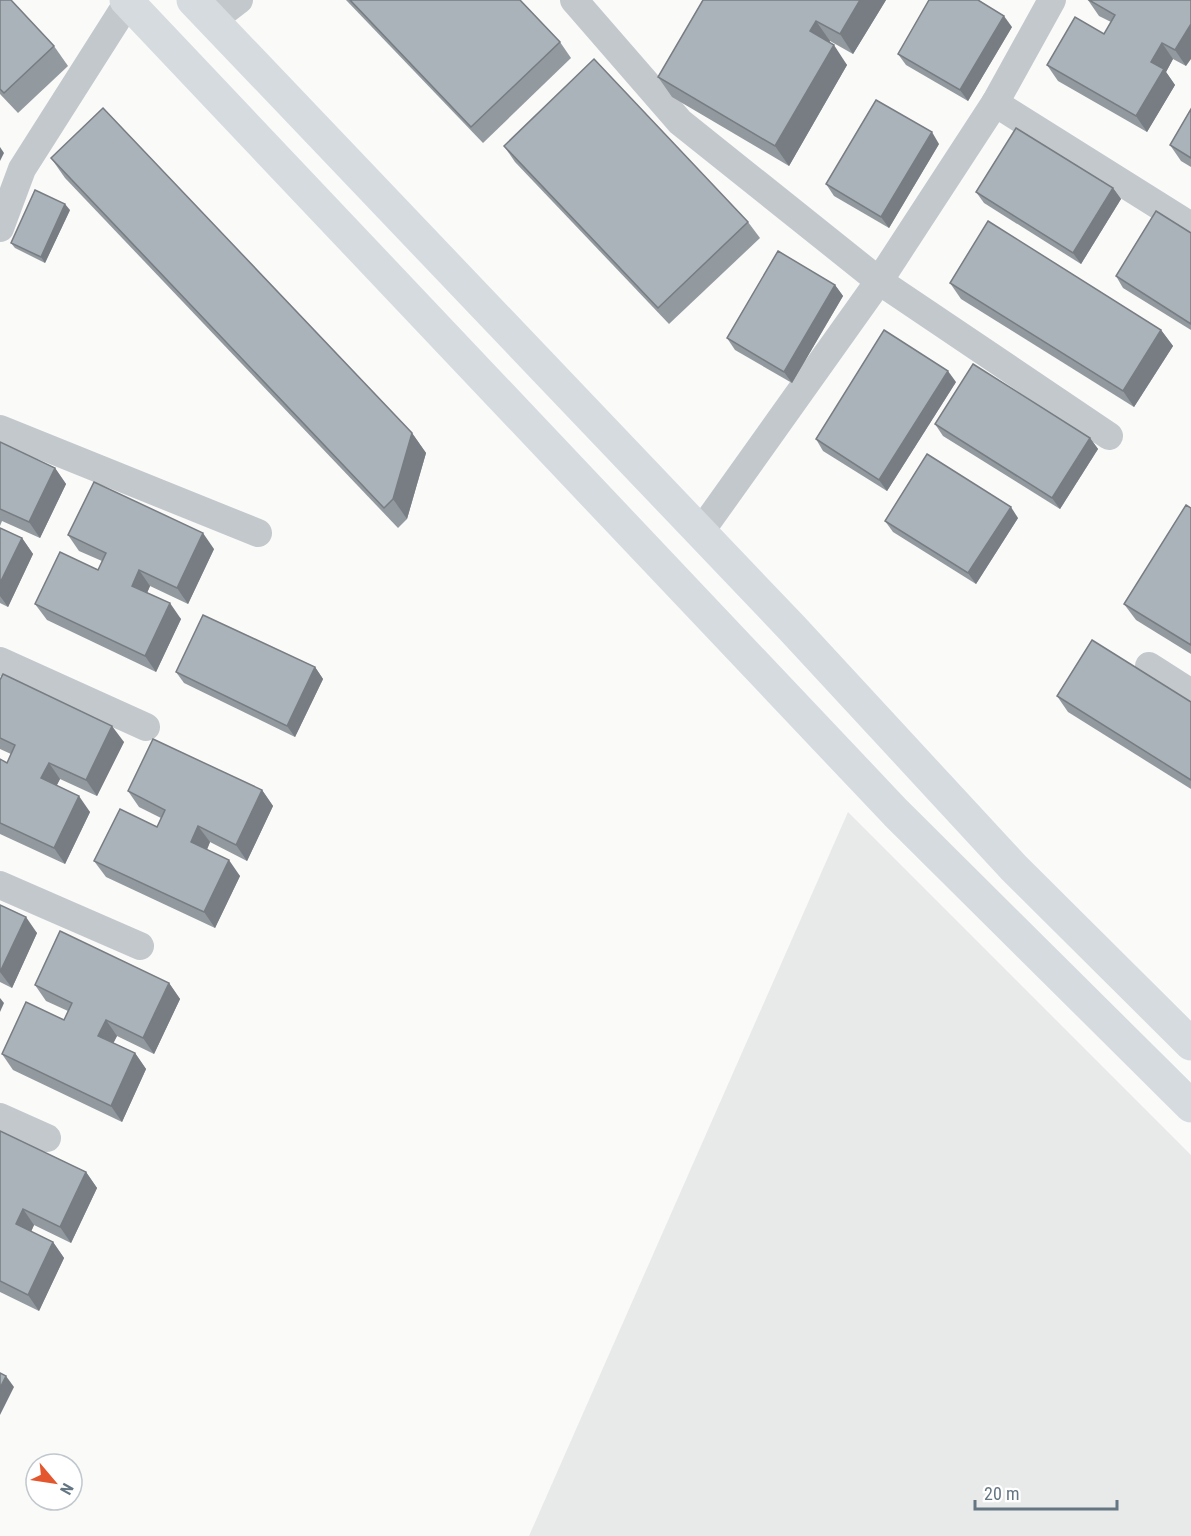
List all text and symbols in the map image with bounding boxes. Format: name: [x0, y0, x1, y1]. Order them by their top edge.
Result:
north arrow: [24, 1452, 84, 1512]
scale bar: [975, 1473, 1118, 1511]
text: N: [56, 1480, 77, 1498]
text: 20 m: [984, 1483, 1019, 1504]

